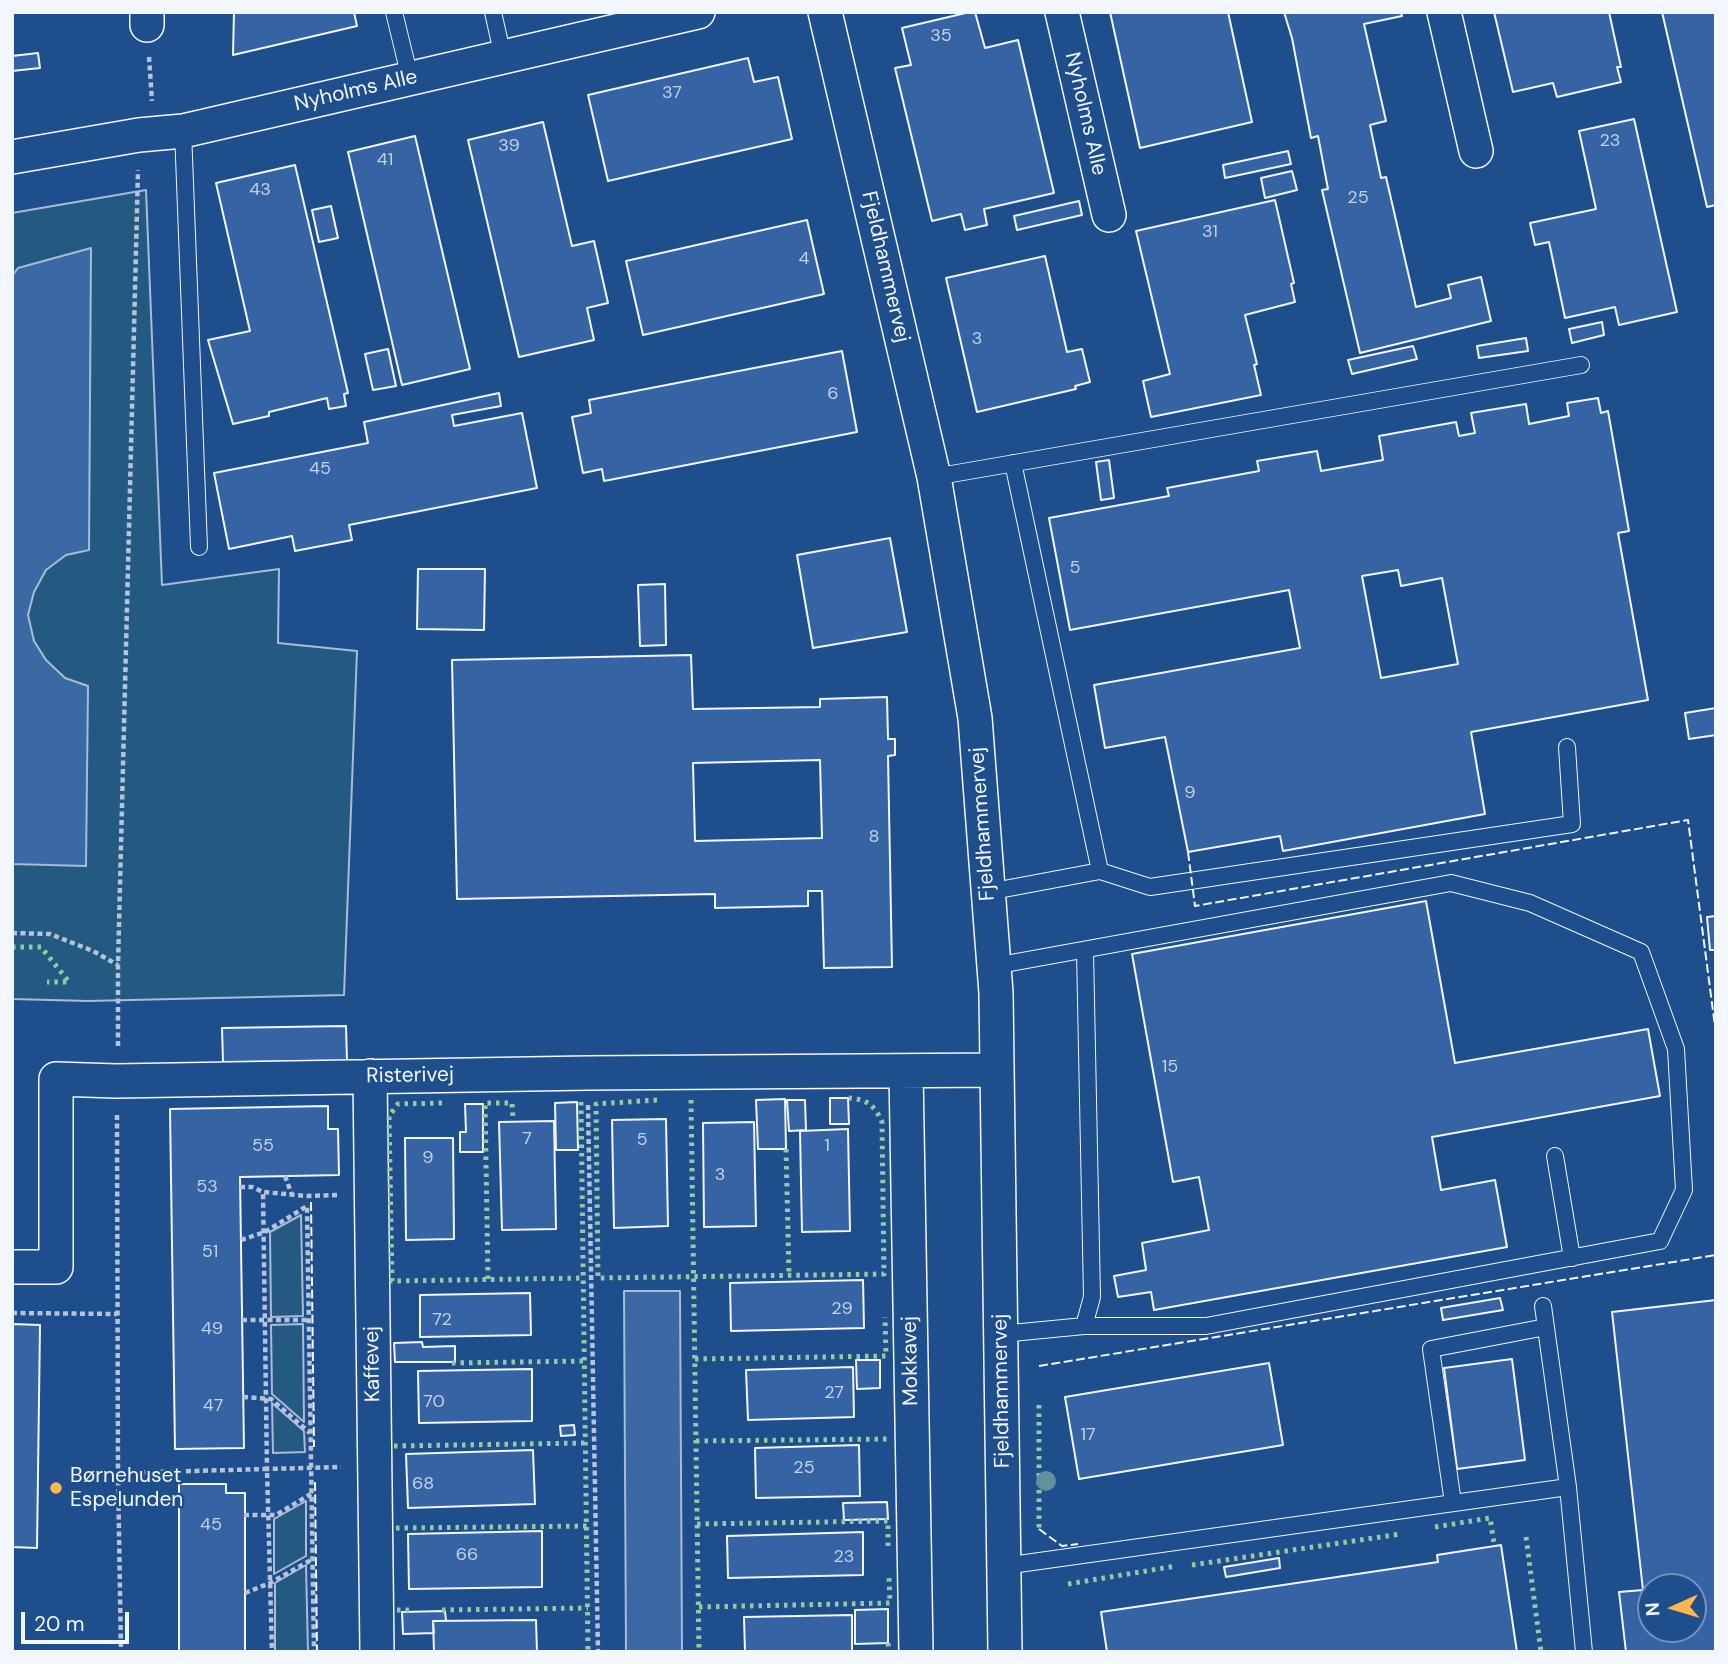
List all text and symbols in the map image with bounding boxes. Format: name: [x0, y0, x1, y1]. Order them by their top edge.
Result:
house number: 35: [930, 25, 952, 47]
street label: Nyholms Alle: [1059, 50, 1111, 178]
street label: Nyholms Alle: [292, 65, 420, 117]
house number: 37: [662, 82, 682, 104]
house number: 23: [1599, 130, 1621, 152]
house number: 39: [498, 135, 520, 157]
house number: 41: [377, 149, 393, 171]
house number: 43: [249, 179, 271, 201]
house number: 25: [1347, 187, 1369, 209]
street label: Fjeldhammervej: [855, 189, 915, 345]
house number: 31: [1202, 221, 1218, 243]
house number: 4: [799, 248, 809, 270]
house number: 3: [972, 328, 982, 350]
house number: 6: [827, 383, 839, 405]
house number: 45: [309, 458, 331, 480]
house number: 5: [1070, 557, 1080, 579]
street label: Fjeldhammervej: [965, 746, 1001, 902]
house number: 9: [1184, 782, 1196, 804]
house number: 8: [869, 826, 879, 848]
house number: 15: [1162, 1056, 1178, 1078]
street label: Risterivej: [366, 1063, 454, 1089]
house number: 7: [522, 1128, 532, 1150]
house number: 5: [637, 1129, 647, 1151]
house number: 55: [252, 1135, 274, 1157]
house number: 1: [824, 1135, 830, 1157]
house number: 9: [422, 1147, 434, 1169]
house number: 3: [715, 1164, 725, 1186]
house number: 53: [196, 1176, 218, 1198]
house number: 51: [202, 1241, 218, 1263]
house number: 29: [831, 1298, 853, 1320]
house number: 72: [432, 1309, 452, 1331]
street label: Fjeldhammervej: [988, 1314, 1016, 1468]
street label: Mokkavej: [898, 1316, 924, 1406]
house number: 49: [201, 1318, 223, 1340]
street label: Kaffevej: [360, 1326, 386, 1402]
house number: 27: [824, 1382, 844, 1404]
house number: 70: [423, 1391, 445, 1413]
house number: 47: [203, 1395, 223, 1417]
house number: 17: [1080, 1424, 1096, 1446]
house number: 25: [793, 1457, 815, 1479]
place label: Børnehuset Espelunden: [70, 1463, 183, 1513]
house number: 68: [412, 1473, 434, 1495]
marker: Børnehuset Espelunden: [48, 1480, 64, 1496]
house number: 45: [200, 1514, 222, 1536]
house number: 66: [456, 1544, 478, 1566]
house number: 23: [833, 1546, 855, 1568]
north arrow: [1637, 1573, 1707, 1643]
scale bar: [24, 1598, 133, 1642]
text: N: [1640, 1602, 1666, 1617]
text: 20 m: [34, 1610, 85, 1638]

